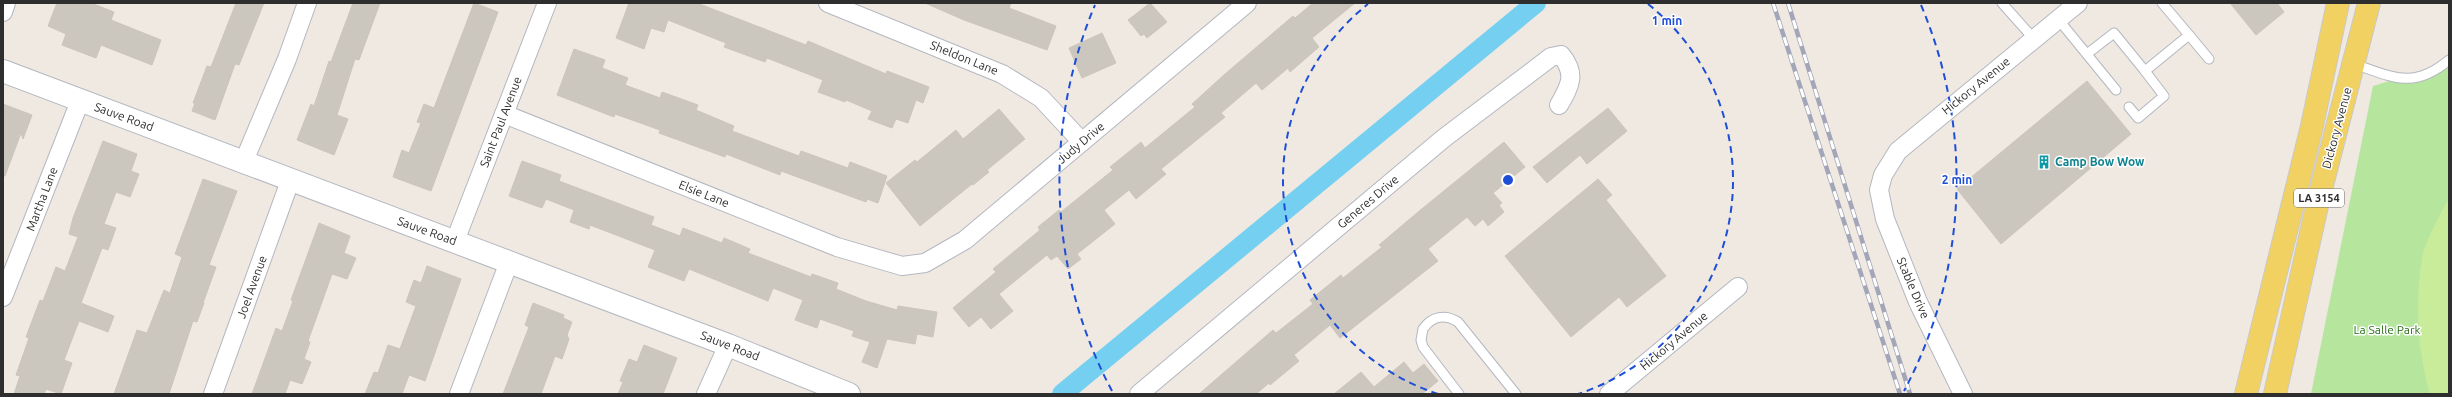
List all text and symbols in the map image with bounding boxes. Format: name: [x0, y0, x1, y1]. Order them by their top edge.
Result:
text: 1 min: [1652, 14, 1682, 27]
street label: Sheldon Lane: [928, 38, 1000, 77]
street label: Hickory Avenue: [1939, 54, 2012, 117]
street label: Saint Paul Avenue: [477, 75, 524, 169]
street label: Dickory Avenue: [2319, 86, 2354, 170]
street label: Sauve Road: [93, 100, 156, 133]
street label: Judy Drive: [1055, 119, 1107, 166]
building icon: Camp Bow Wow: [2036, 154, 2052, 170]
place label: Camp Bow Wow: [2055, 155, 2145, 168]
street label: Martha Lane: [23, 165, 60, 233]
street label: Generes Drive: [1335, 172, 1401, 231]
centre of rings: [1501, 173, 1515, 187]
text: 2 min: [1942, 173, 1972, 186]
street label: Elsie Lane: [677, 178, 731, 210]
road number: LA 3154: [2294, 189, 2344, 207]
street label: Sauve Road: [396, 214, 459, 247]
street label: Joel Avenue: [234, 254, 269, 320]
street label: Stable Drive: [1895, 255, 1932, 320]
street label: Hickory Avenue: [1638, 309, 1710, 372]
park label: La Salle Park: [2353, 323, 2421, 336]
street label: Sauve Road: [699, 328, 762, 363]

